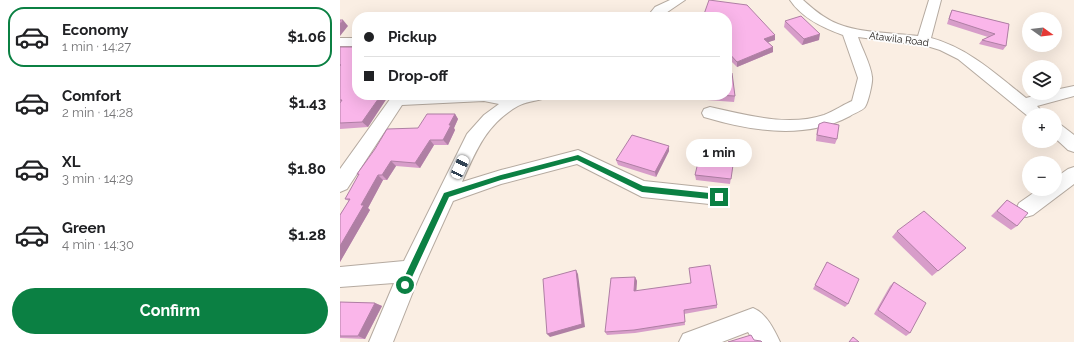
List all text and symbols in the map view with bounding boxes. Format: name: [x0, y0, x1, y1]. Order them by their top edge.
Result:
north arrow: [1022, 12, 1062, 52]
map controls: [1022, 12, 1062, 196]
icon: car: [14, 19, 50, 55]
text: Economy: [62, 21, 129, 39]
text: $1.06: [287, 28, 326, 46]
text: Pickup: [388, 28, 437, 46]
street label: Atawila Road: [868, 30, 930, 48]
text: 1 min · 14:27: [62, 39, 131, 54]
button: layers: [1022, 60, 1062, 100]
text: Drop-off: [388, 67, 448, 85]
icon: car: [14, 85, 50, 121]
text: Comfort: [62, 87, 121, 105]
text: $1.43: [289, 94, 326, 112]
text: 2 min · 14:28: [62, 105, 133, 120]
button: +: [1022, 108, 1062, 148]
callout: 1 min: [686, 139, 752, 167]
text: 1 min: [703, 145, 735, 160]
icon: car: [14, 151, 50, 187]
text: XL: [62, 153, 80, 171]
car: [449, 154, 471, 180]
button: −: [1022, 156, 1062, 196]
text: $1.80: [287, 160, 326, 178]
text: 3 min · 14:29: [62, 171, 133, 186]
route end: [710, 188, 728, 206]
icon: car: [14, 217, 50, 253]
text: Green: [62, 219, 106, 237]
text: $1.28: [288, 226, 326, 244]
text: 4 min · 14:30: [62, 237, 134, 252]
route start: [396, 276, 414, 294]
button: Confirm: [12, 288, 328, 334]

